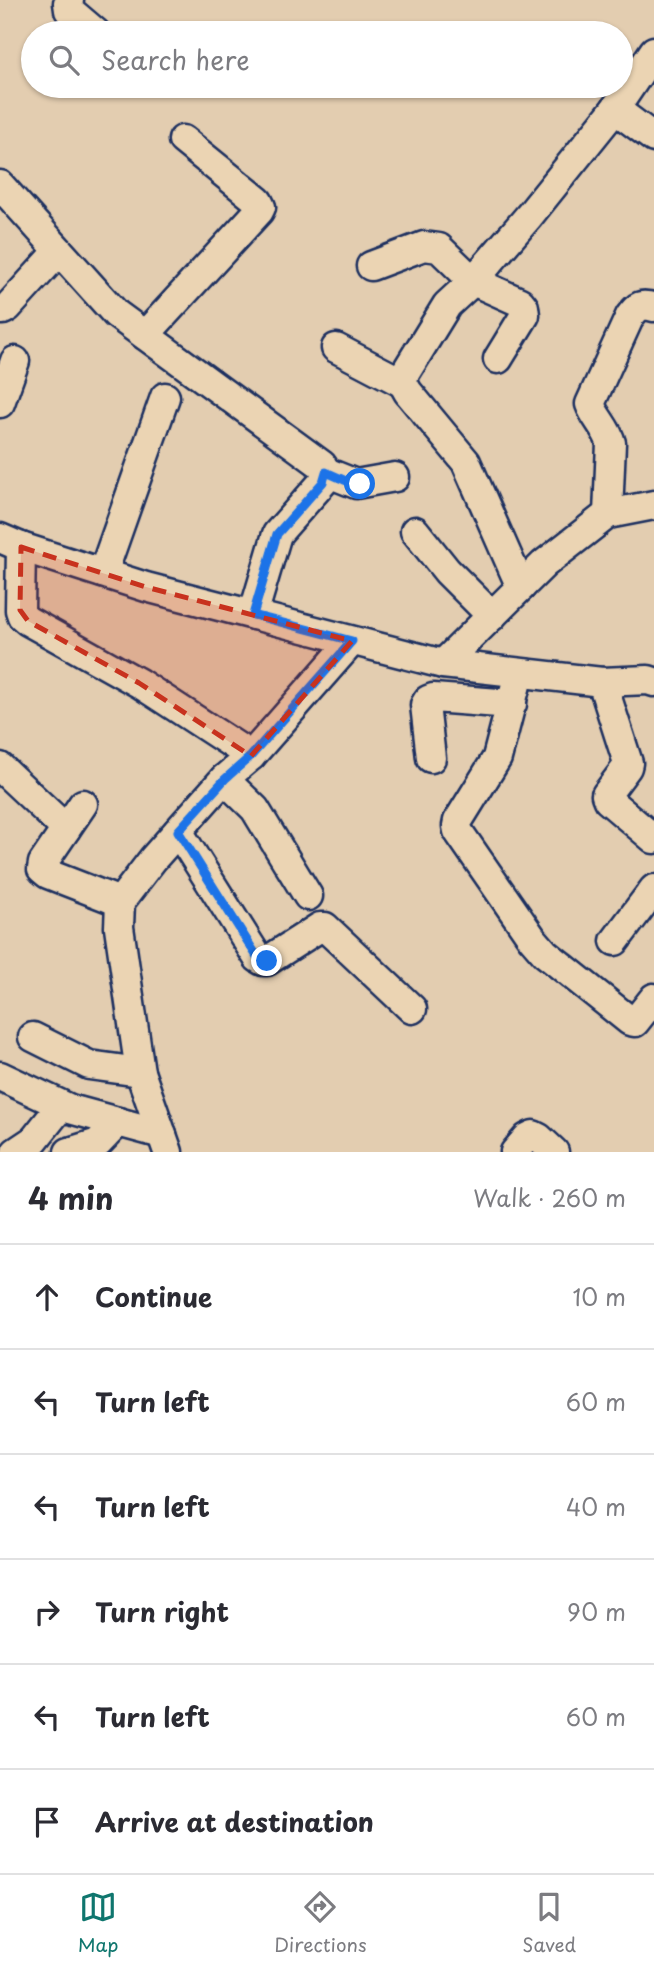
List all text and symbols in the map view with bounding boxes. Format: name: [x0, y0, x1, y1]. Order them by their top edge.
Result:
search box: [21, 21, 633, 98]
text: Search here: [101, 40, 250, 79]
icon: search: [45, 41, 83, 79]
route start: [344, 468, 375, 499]
route end: [251, 945, 282, 976]
text: 4 min: [28, 1175, 114, 1220]
text: Walk · 260 m: [473, 1180, 626, 1215]
text: Continue: [95, 1277, 212, 1316]
icon: ahead: [28, 1278, 66, 1316]
text: 10 m: [572, 1279, 626, 1314]
text: Turn left: [95, 1382, 210, 1421]
icon: left: [28, 1383, 66, 1421]
text: 60 m: [566, 1384, 626, 1419]
text: Turn left: [95, 1487, 210, 1526]
icon: left: [28, 1488, 66, 1526]
text: 40 m: [566, 1489, 626, 1524]
text: Turn right: [95, 1592, 229, 1631]
icon: right: [28, 1593, 66, 1631]
text: 90 m: [567, 1594, 626, 1629]
text: Turn left: [95, 1697, 210, 1736]
icon: left: [28, 1698, 66, 1736]
text: 60 m: [566, 1699, 626, 1734]
text: Arrive at destination: [95, 1802, 374, 1841]
icon: arrive: [28, 1803, 66, 1841]
tab: Map: [78, 1888, 118, 1958]
tab: Directions: [274, 1888, 367, 1958]
tab: Saved: [522, 1888, 576, 1958]

